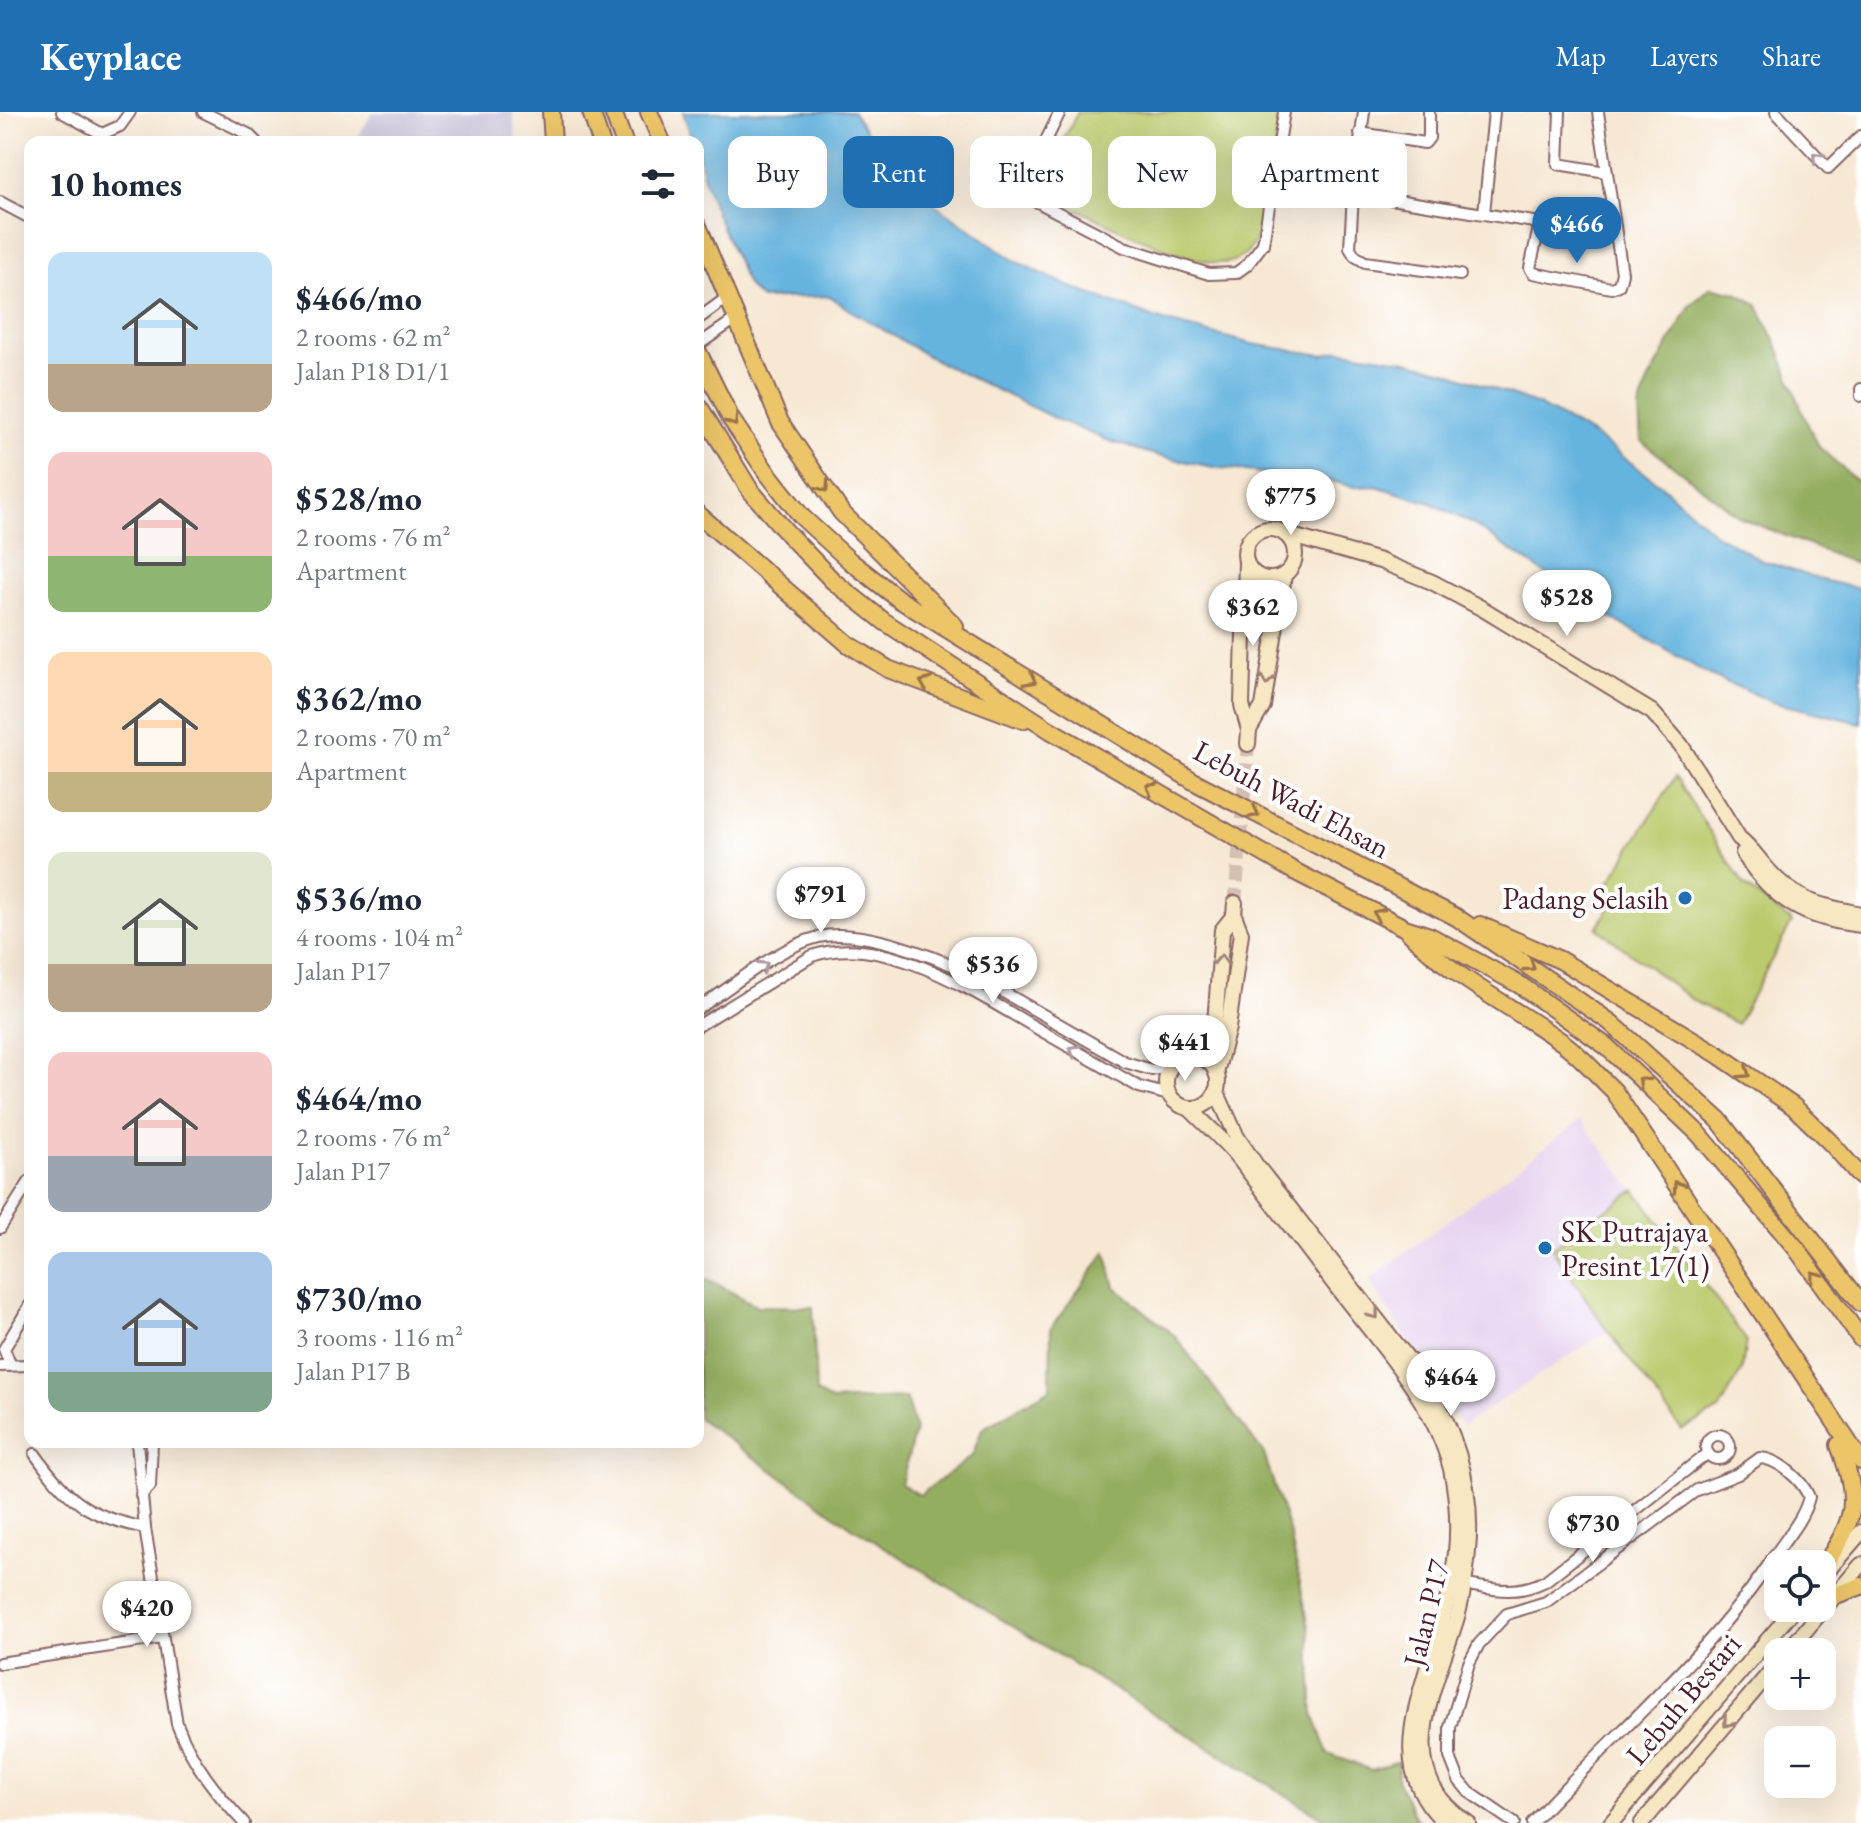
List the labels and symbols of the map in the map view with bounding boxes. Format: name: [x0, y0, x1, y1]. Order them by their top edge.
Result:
one-way arrow: [1812, 152, 1827, 166]
pin: $466: [1530, 197, 1624, 265]
one-way arrow: [723, 412, 739, 427]
pin: $775: [1244, 469, 1338, 537]
one-way arrow: [814, 478, 829, 492]
pin: $528: [1520, 570, 1614, 638]
pin: $362: [1206, 580, 1300, 648]
one-way arrow: [1023, 671, 1037, 686]
one-way arrow: [1259, 673, 1276, 686]
one-way arrow: [919, 676, 933, 693]
street label: Lebuh Wadi Ehsan: [1187, 731, 1397, 867]
one-way arrow: [1145, 782, 1160, 798]
one-way arrow: [1246, 804, 1260, 819]
pin: $791: [774, 867, 868, 935]
place label: Padang Selasih: [1503, 879, 1669, 918]
marker: Padang Selasih: [1676, 889, 1694, 907]
one-way arrow: [1371, 908, 1386, 923]
pin: $536: [946, 937, 1040, 1005]
one-way arrow: [1212, 953, 1229, 966]
one-way arrow: [1522, 956, 1536, 971]
one-way arrow: [754, 961, 769, 976]
pin: $441: [1138, 1015, 1232, 1083]
one-way arrow: [1068, 1044, 1083, 1060]
one-way arrow: [1737, 1063, 1751, 1078]
one-way arrow: [1638, 1076, 1652, 1091]
one-way arrow: [1673, 1181, 1688, 1195]
place label: SK Putrajaya Presint 17(1): [1561, 1212, 1710, 1285]
marker: SK Putrajaya Presint 17(1): [1536, 1239, 1554, 1257]
one-way arrow: [1811, 1270, 1825, 1284]
one-way arrow: [1364, 1305, 1378, 1320]
pin: $464: [1404, 1350, 1498, 1418]
pin: $730: [1546, 1496, 1640, 1564]
street label: Jalan P17: [1393, 1555, 1458, 1673]
pin: $420: [100, 1581, 194, 1649]
street label: Lebuh Bestari: [1617, 1625, 1749, 1773]
one-way arrow: [1723, 1713, 1738, 1728]

